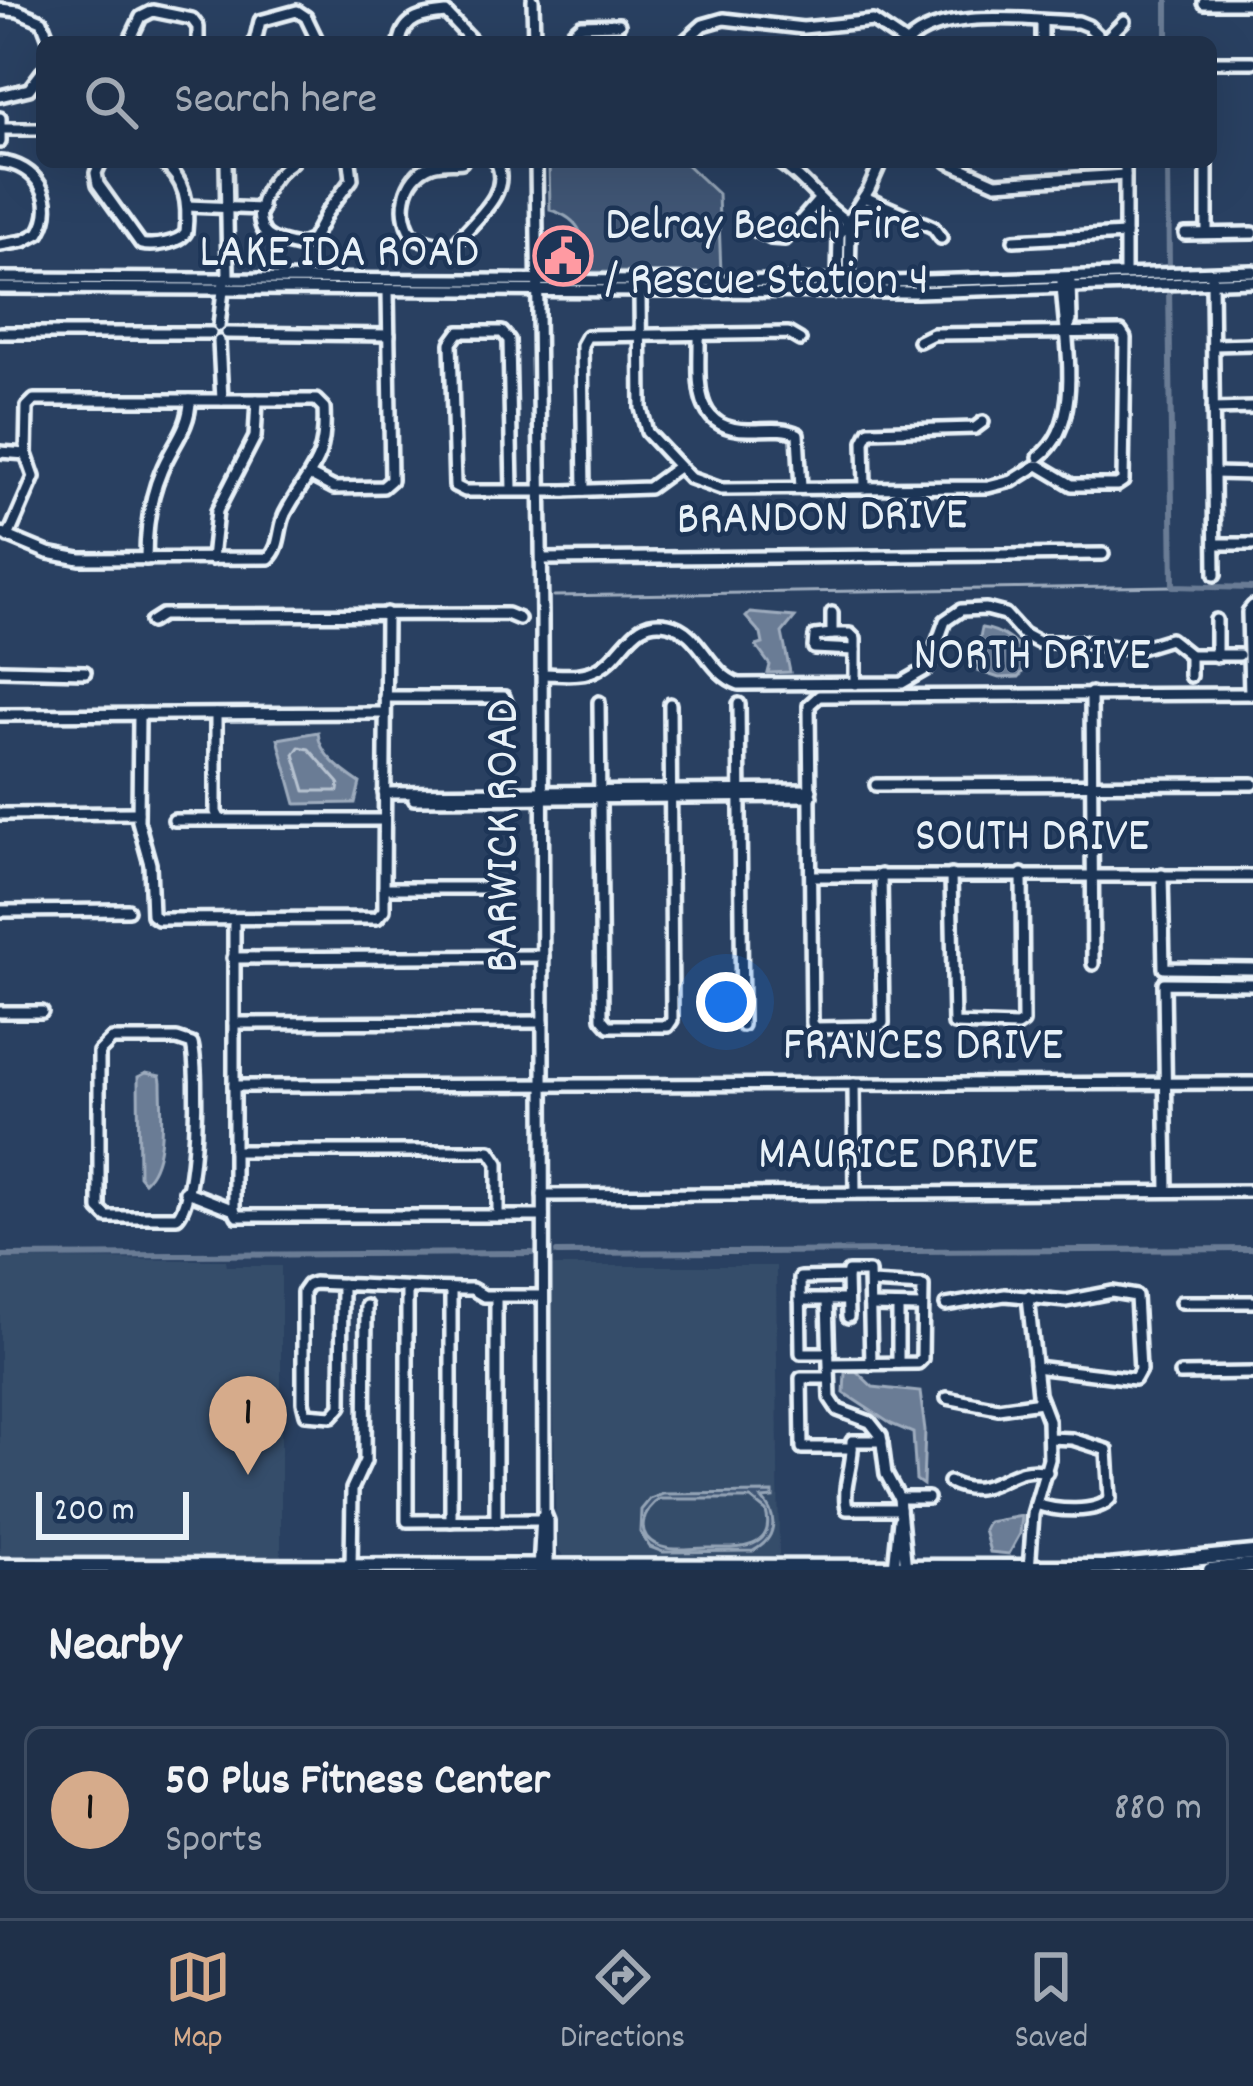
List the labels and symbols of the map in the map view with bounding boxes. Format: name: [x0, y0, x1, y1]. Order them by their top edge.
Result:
place label: Delray Beach Fire / Rescue Station 4: [605, 194, 929, 318]
street label: LAKE IDA ROAD: [199, 221, 479, 290]
public building icon: Delray Beach Fire / Rescue Station 4: [532, 225, 594, 287]
street label: BRANDON DRIVE: [676, 483, 968, 557]
street label: NORTH DRIVE: [913, 624, 1151, 693]
street label: BARWICK ROAD: [472, 699, 541, 973]
street label: SOUTH DRIVE: [915, 805, 1149, 874]
your location: [696, 972, 756, 1032]
street label: FRANCES DRIVE: [783, 1014, 1063, 1083]
street label: MAURICE DRIVE: [758, 1123, 1038, 1192]
pin: 1: [209, 1376, 287, 1475]
scale bar: [36, 1486, 189, 1539]

